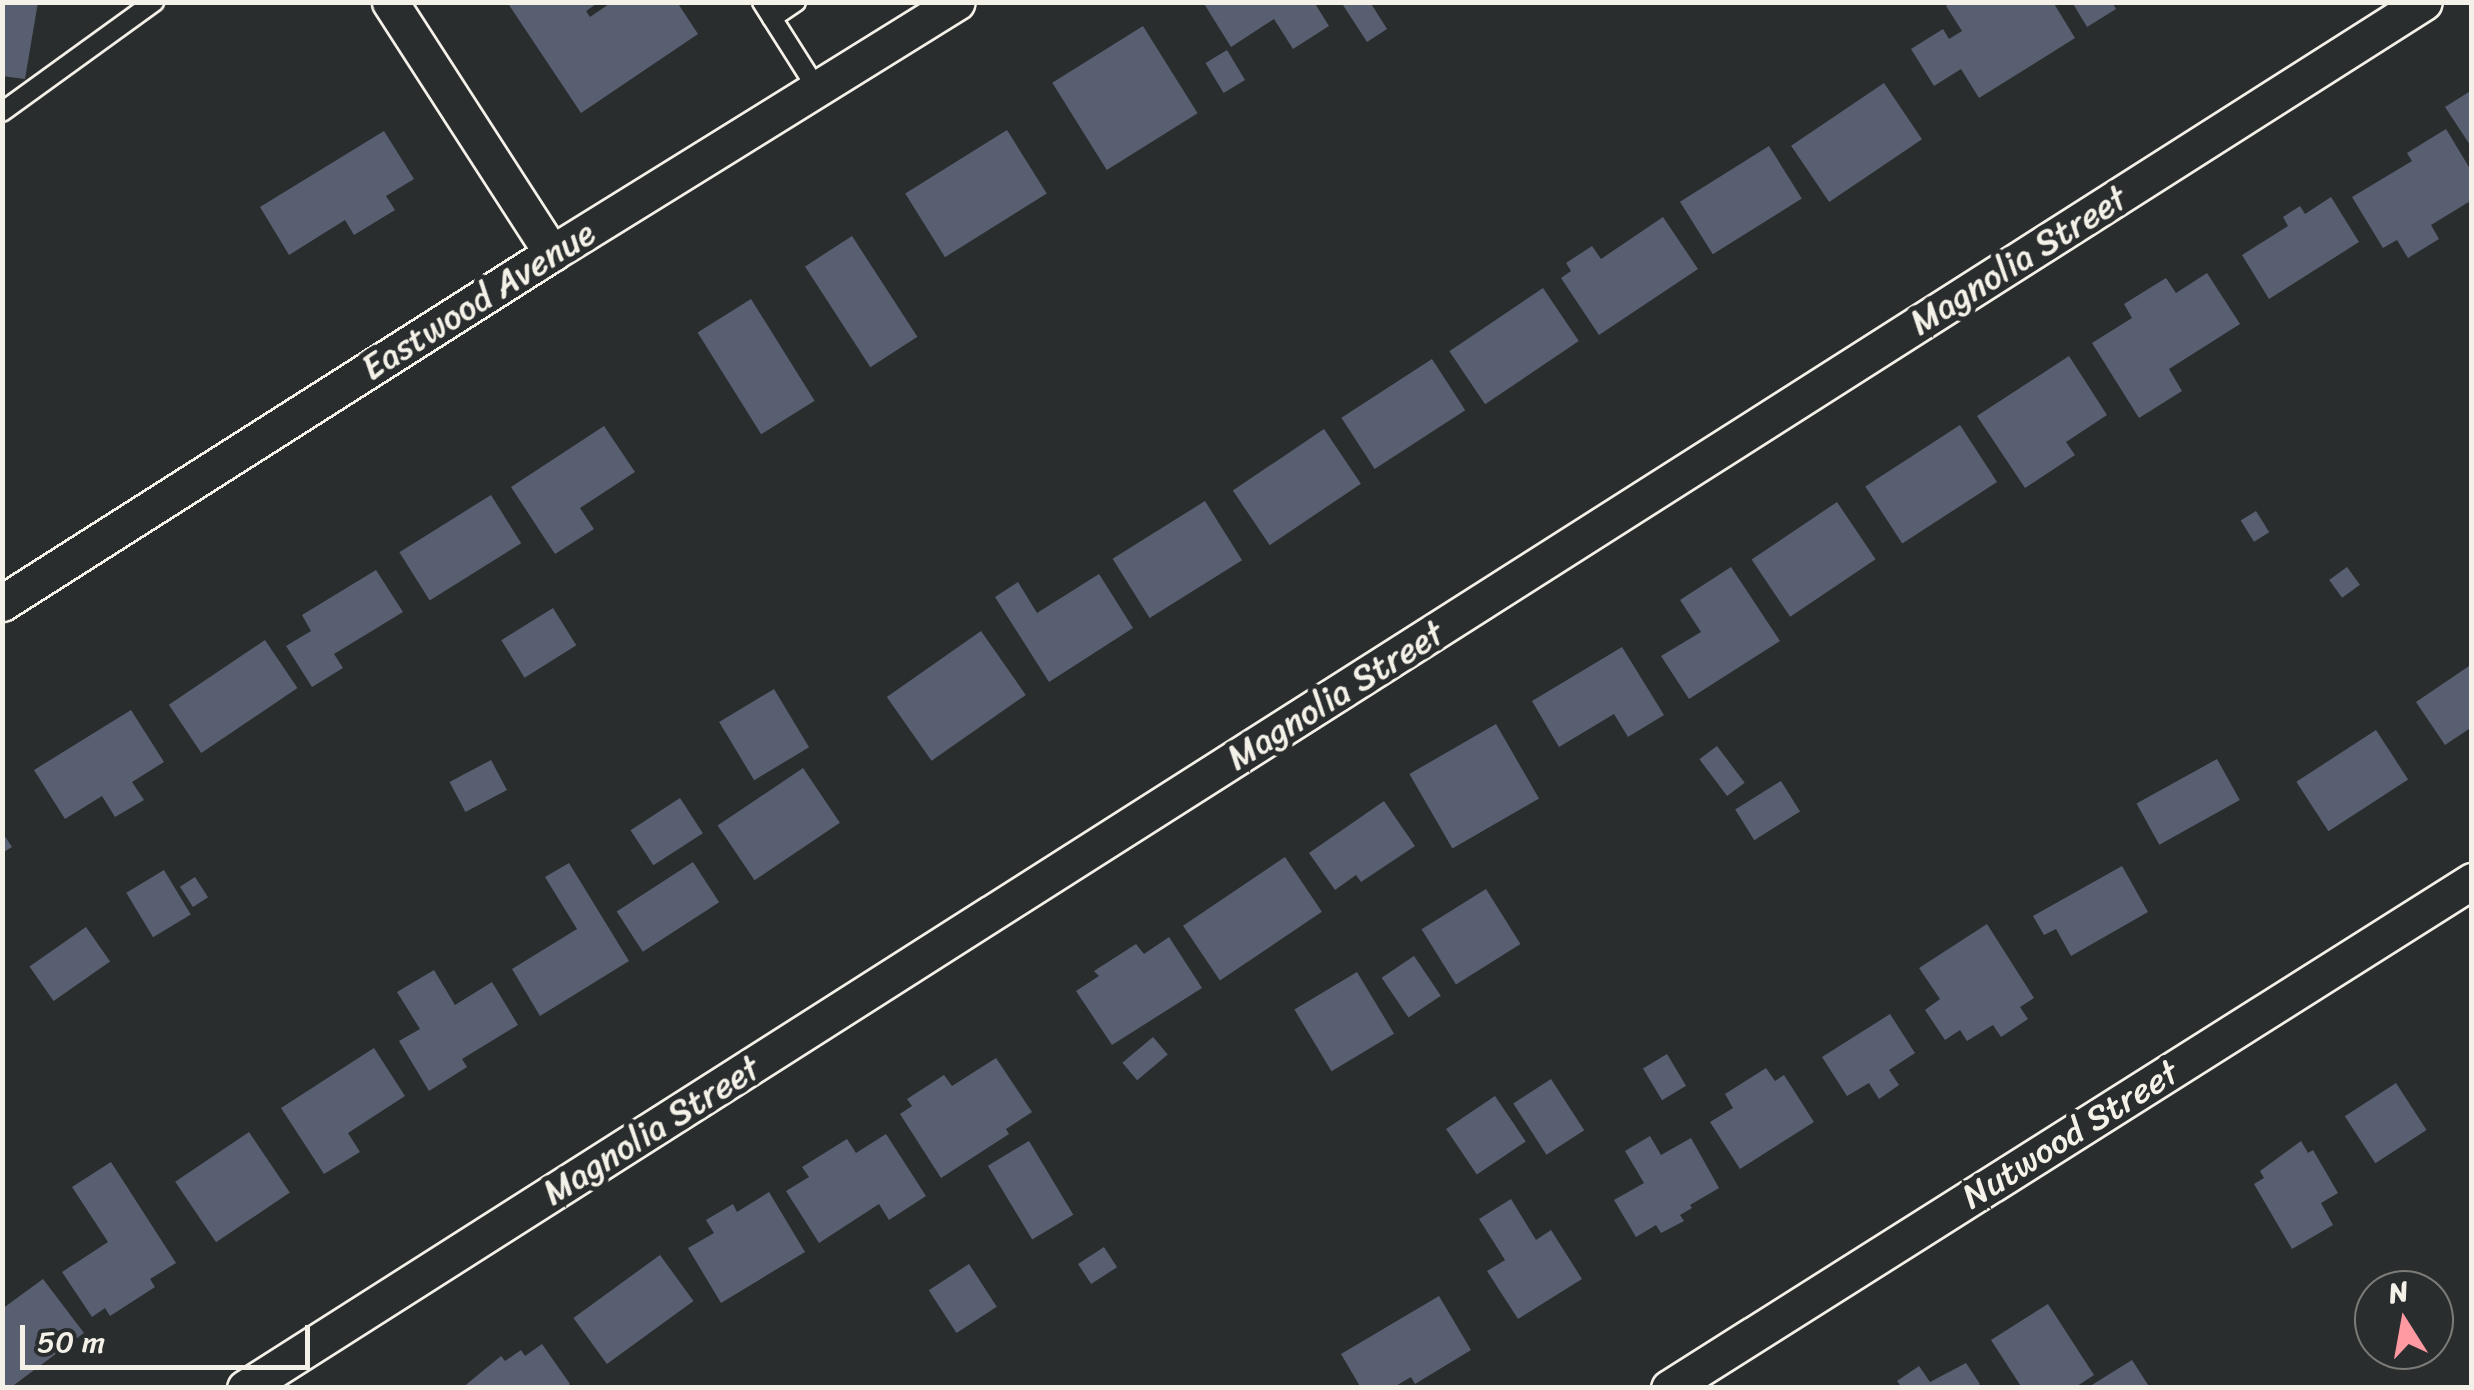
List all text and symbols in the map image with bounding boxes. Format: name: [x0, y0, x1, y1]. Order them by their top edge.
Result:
street label: Magnolia Street: [1902, 176, 2134, 344]
street label: Eastwood Avenue: [354, 211, 602, 389]
street label: Magnolia Street: [1219, 611, 1451, 779]
street label: Magnolia Street: [535, 1046, 767, 1214]
street label: Nutwood Street: [1954, 1051, 2186, 1217]
text: N: [2384, 1266, 2413, 1318]
north arrow: [2354, 1270, 2454, 1370]
scale bar: [25, 1305, 315, 1367]
text: 50 m: [37, 1315, 105, 1369]

